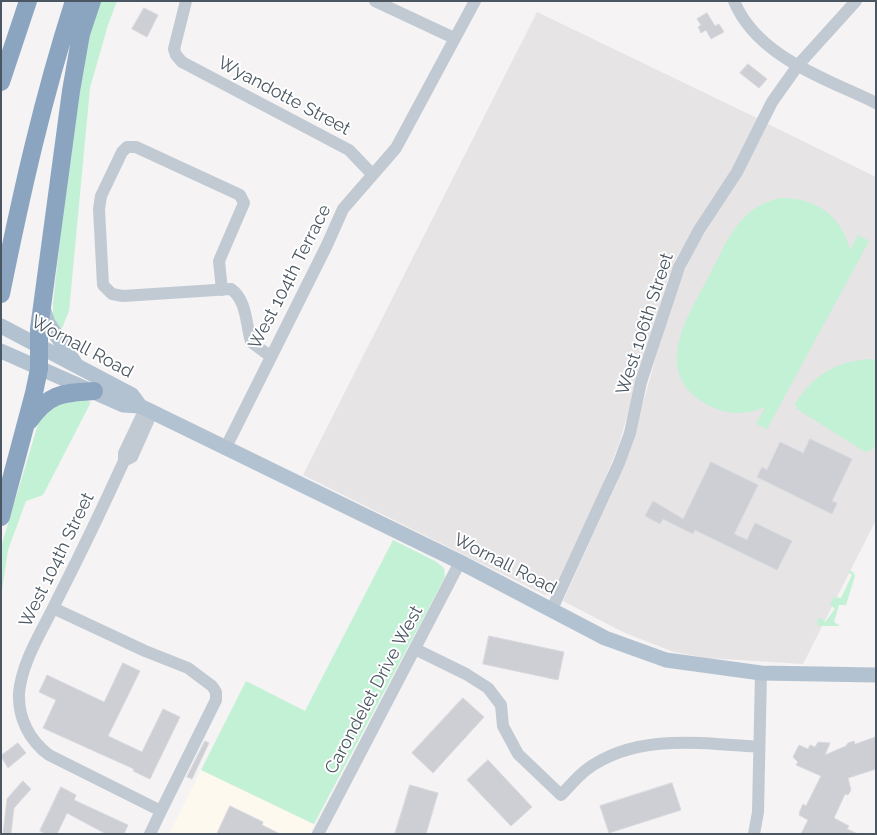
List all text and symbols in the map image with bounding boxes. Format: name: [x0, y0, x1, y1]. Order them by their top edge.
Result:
street label: Wyandotte Street: [214, 52, 354, 140]
street label: West 104th Terrace: [244, 201, 336, 353]
street label: West 106th Street: [612, 250, 678, 398]
street label: Wornall Road: [27, 311, 137, 383]
street label: West 104th Street: [15, 489, 99, 631]
street label: Wornall Road: [450, 529, 560, 599]
street label: Carondelet Drive West: [320, 602, 428, 778]

